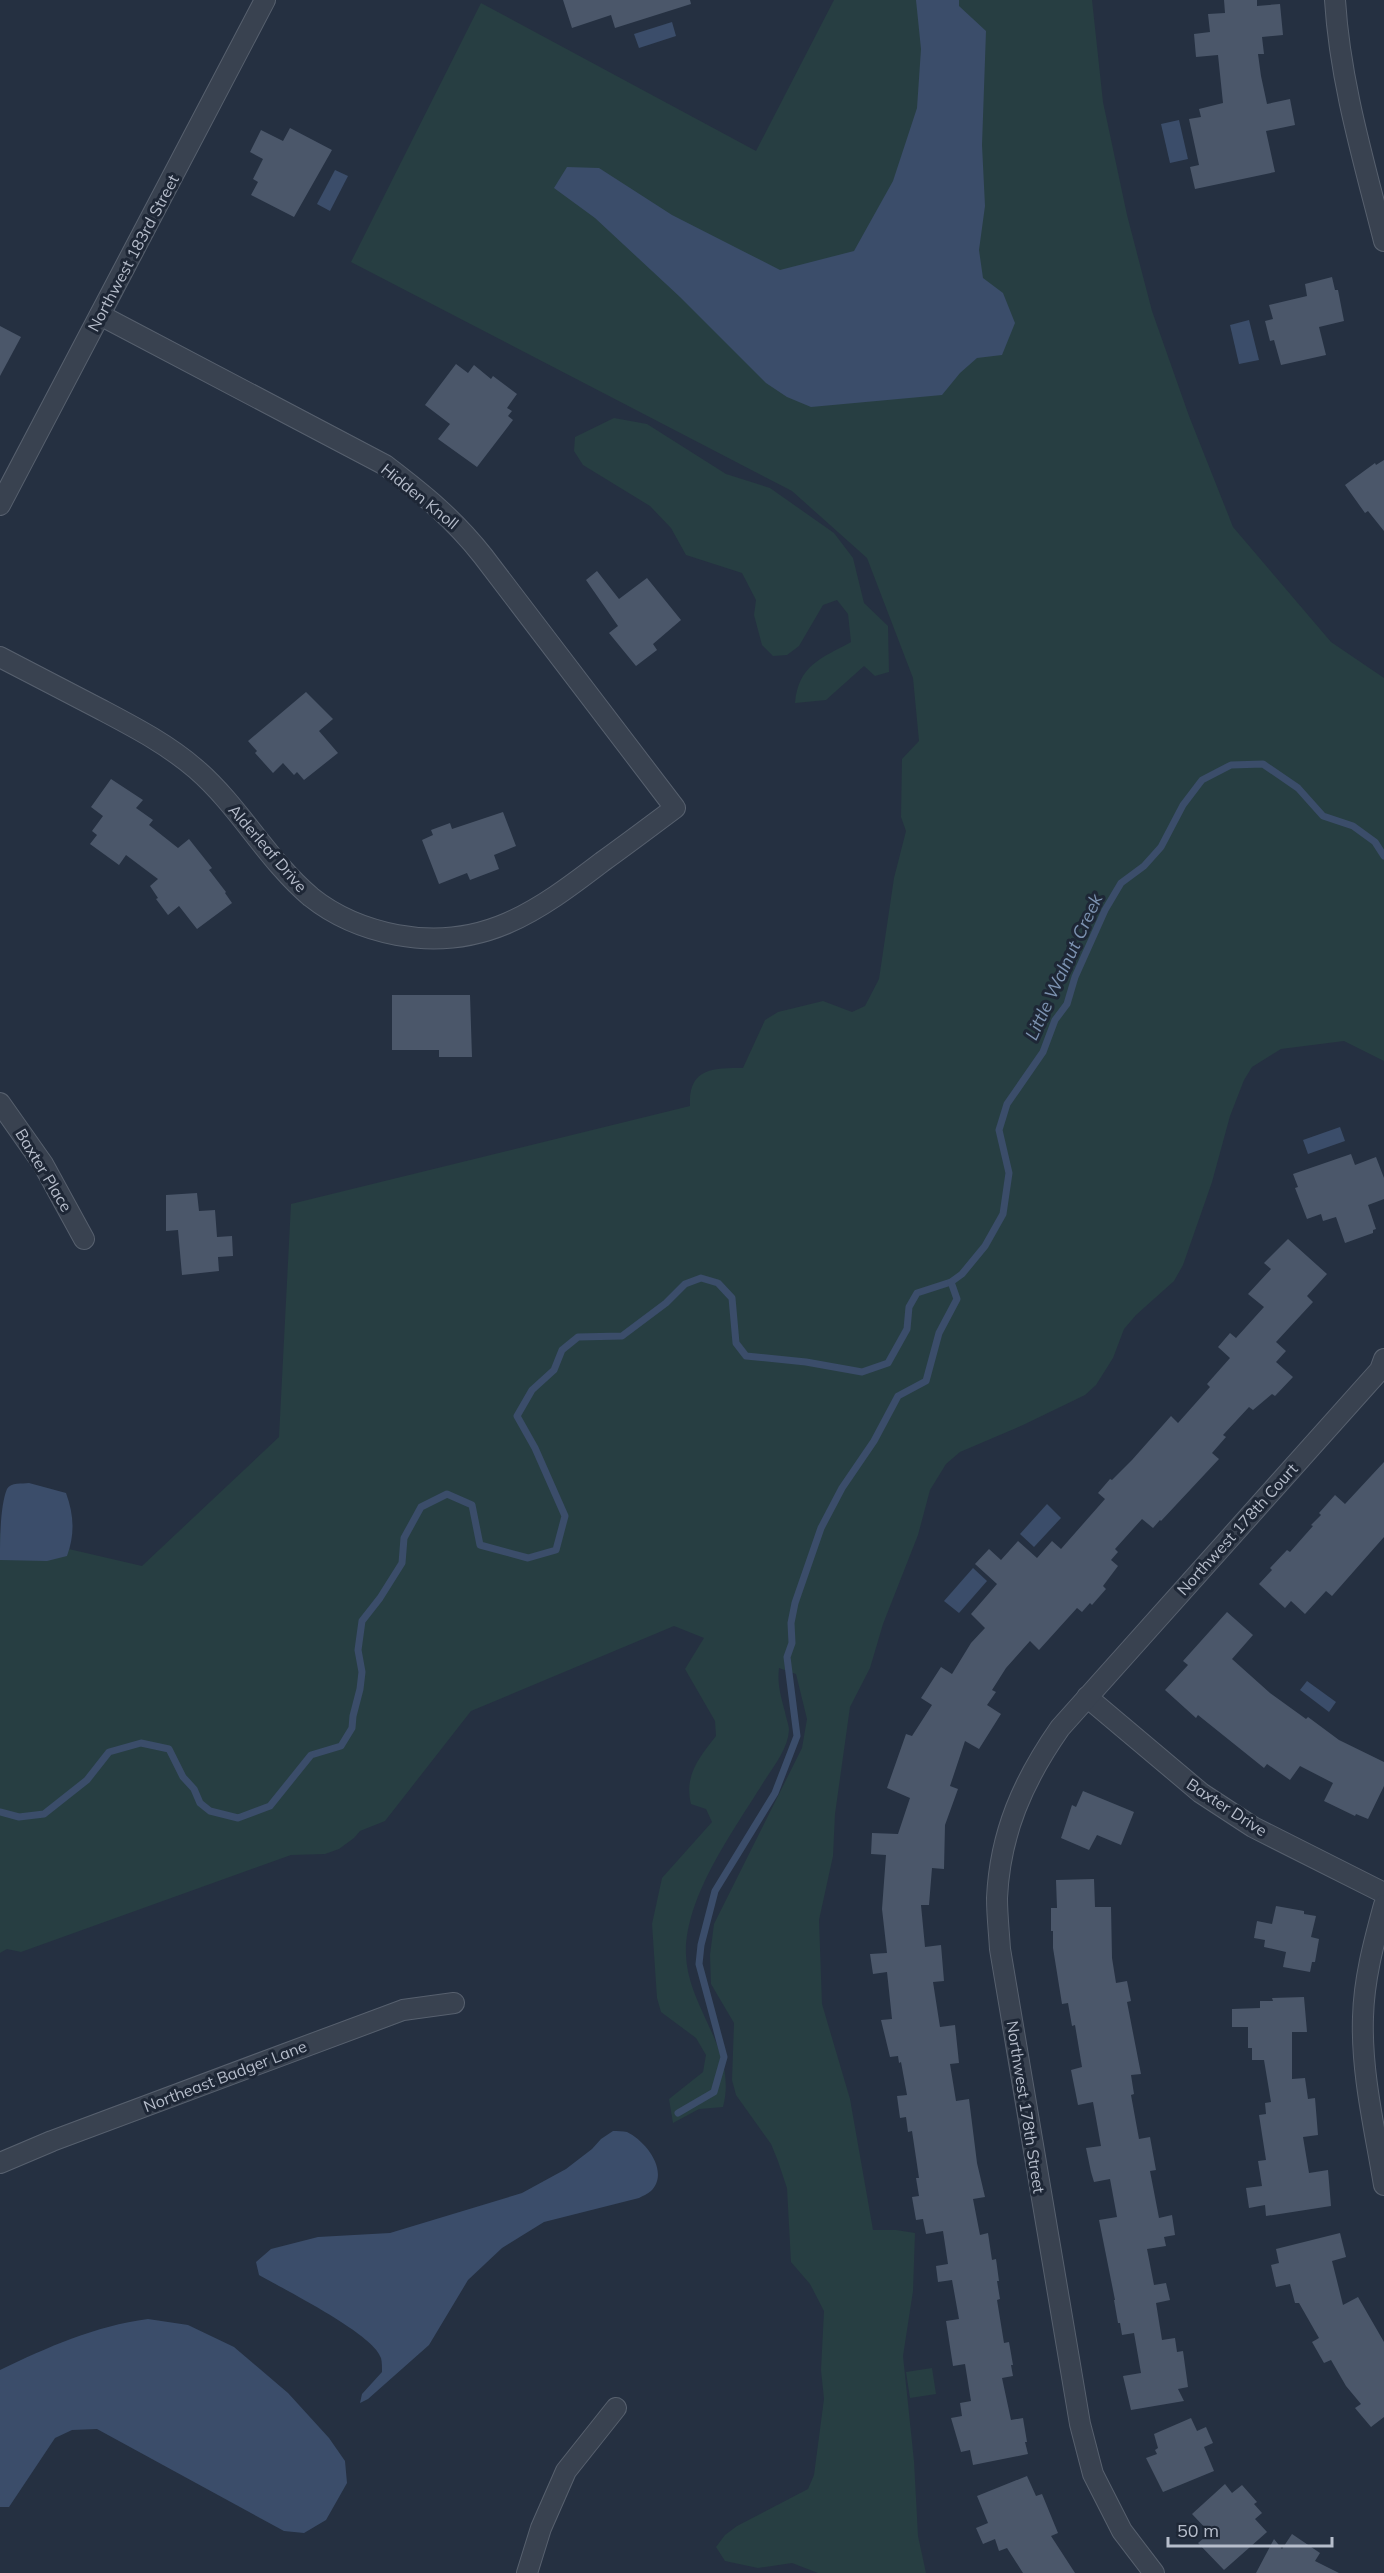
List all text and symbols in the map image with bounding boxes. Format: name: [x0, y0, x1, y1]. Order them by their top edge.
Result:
street label: Northwest 183rd Street: [83, 171, 183, 335]
street label: Hidden Knoll: [377, 459, 463, 533]
street label: Alderleaf Drive: [224, 800, 312, 896]
water label: Little Walnut Creek: [1020, 889, 1108, 1044]
street label: Baxter Place: [11, 1125, 77, 1215]
street label: Northwest 178th Court: [1172, 1459, 1302, 1599]
street label: Baxter Drive: [1183, 1774, 1271, 1840]
street label: Northwest 178th Street: [1002, 2019, 1050, 2195]
street label: Northeast Badger Lane: [141, 2036, 309, 2116]
scale bar: [1168, 2510, 1332, 2548]
text: 50 m: [1177, 2519, 1219, 2542]

